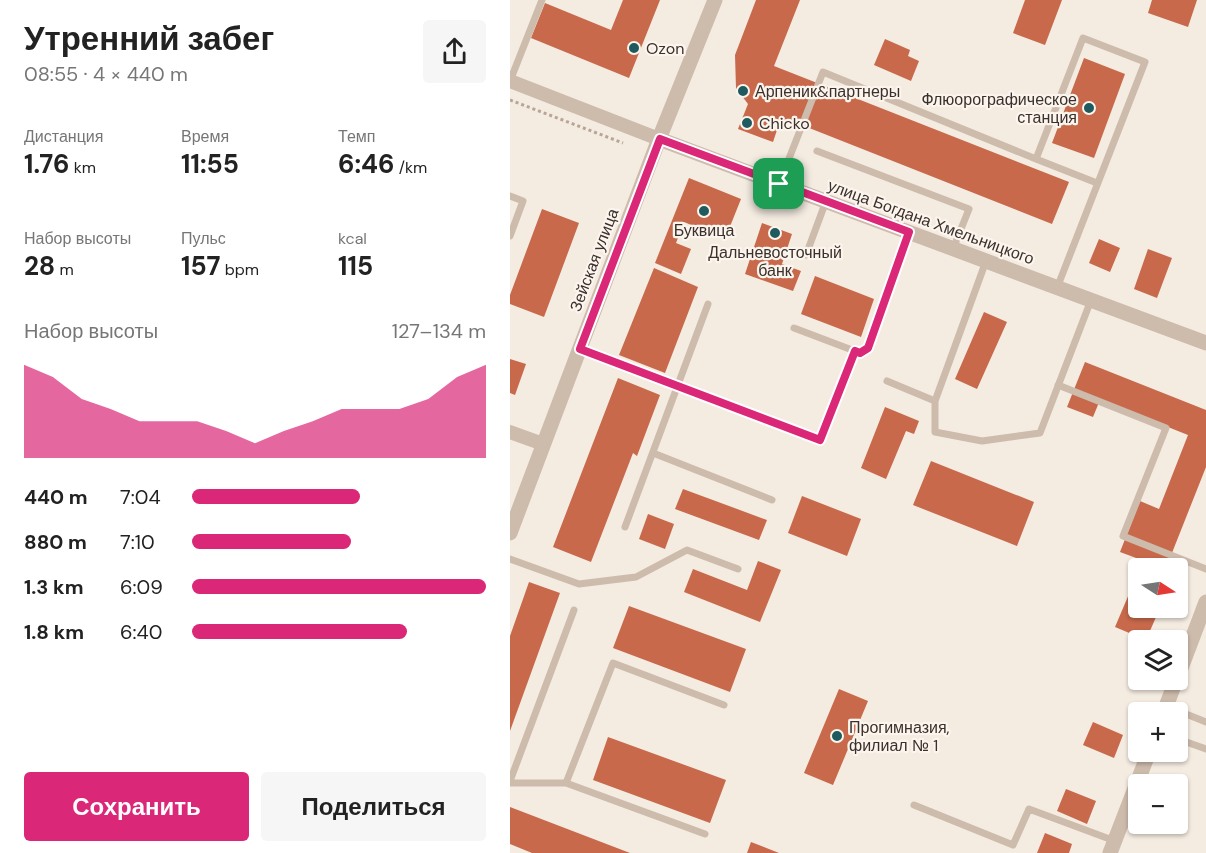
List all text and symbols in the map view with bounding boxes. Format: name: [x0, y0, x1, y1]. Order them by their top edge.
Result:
text: Утренний забег: [24, 17, 274, 60]
button: share: [423, 20, 486, 83]
place label: Ozon: [646, 38, 684, 59]
marker: Ozon: [627, 41, 641, 55]
text: 08:55 · 4 × 440 m: [24, 61, 188, 87]
place label: Арпеник&партнеры: [755, 81, 900, 102]
marker: Арпеник&партнеры: [736, 84, 750, 98]
place label: Флюорографическое станция: [921, 89, 1077, 128]
marker: Флюорографическое станция: [1082, 101, 1096, 115]
place label: Chicko: [759, 113, 810, 134]
marker: Chicko: [740, 116, 754, 130]
text: Дистанция: [24, 126, 103, 147]
text: Время: [181, 126, 229, 147]
text: Темп: [338, 126, 375, 147]
text: 1.76: [24, 147, 69, 181]
text: 11:55: [181, 147, 239, 181]
text: 6:46: [338, 147, 394, 181]
text: km: [69, 157, 96, 178]
text: /km: [394, 157, 427, 178]
pin: [753, 158, 804, 209]
icon: arrive: [762, 167, 795, 200]
street label: улица Богдана Хмельницкого: [825, 175, 1037, 269]
marker: Буквица: [697, 204, 711, 218]
street label: Зейская улица: [565, 205, 623, 314]
place label: Буквица: [674, 220, 734, 241]
marker: Дальневосточный банк: [768, 226, 782, 240]
text: Набор высоты: [24, 228, 131, 249]
text: Пульс: [181, 228, 226, 249]
text: kcal: [338, 228, 367, 249]
place label: Дальневосточный банк: [708, 242, 842, 281]
text: 28: [24, 249, 55, 283]
text: 157: [181, 249, 220, 283]
text: 115: [338, 249, 373, 283]
text: m: [55, 259, 74, 280]
text: bpm: [220, 259, 259, 280]
text: Набор высоты: [24, 318, 158, 344]
text: 127–134 m: [392, 318, 486, 344]
text: 440 m: [24, 484, 88, 510]
text: 7:04: [120, 484, 161, 510]
text: 880 m: [24, 529, 87, 555]
text: 7:10: [120, 529, 155, 555]
north arrow: [1128, 558, 1188, 618]
map controls: [1128, 558, 1188, 834]
text: 1.3 km: [24, 574, 83, 600]
text: 6:09: [120, 574, 163, 600]
text: 1.8 km: [24, 619, 84, 645]
text: 6:40: [120, 619, 162, 645]
button: layers: [1128, 630, 1188, 690]
button: +: [1128, 702, 1188, 762]
place label: Прогимназия, филиал № 1: [849, 717, 950, 756]
marker: Прогимназия, филиал № 1: [830, 729, 844, 743]
button: Сохранить: [24, 772, 249, 841]
button: Поделиться: [261, 772, 486, 841]
button: −: [1128, 774, 1188, 834]

